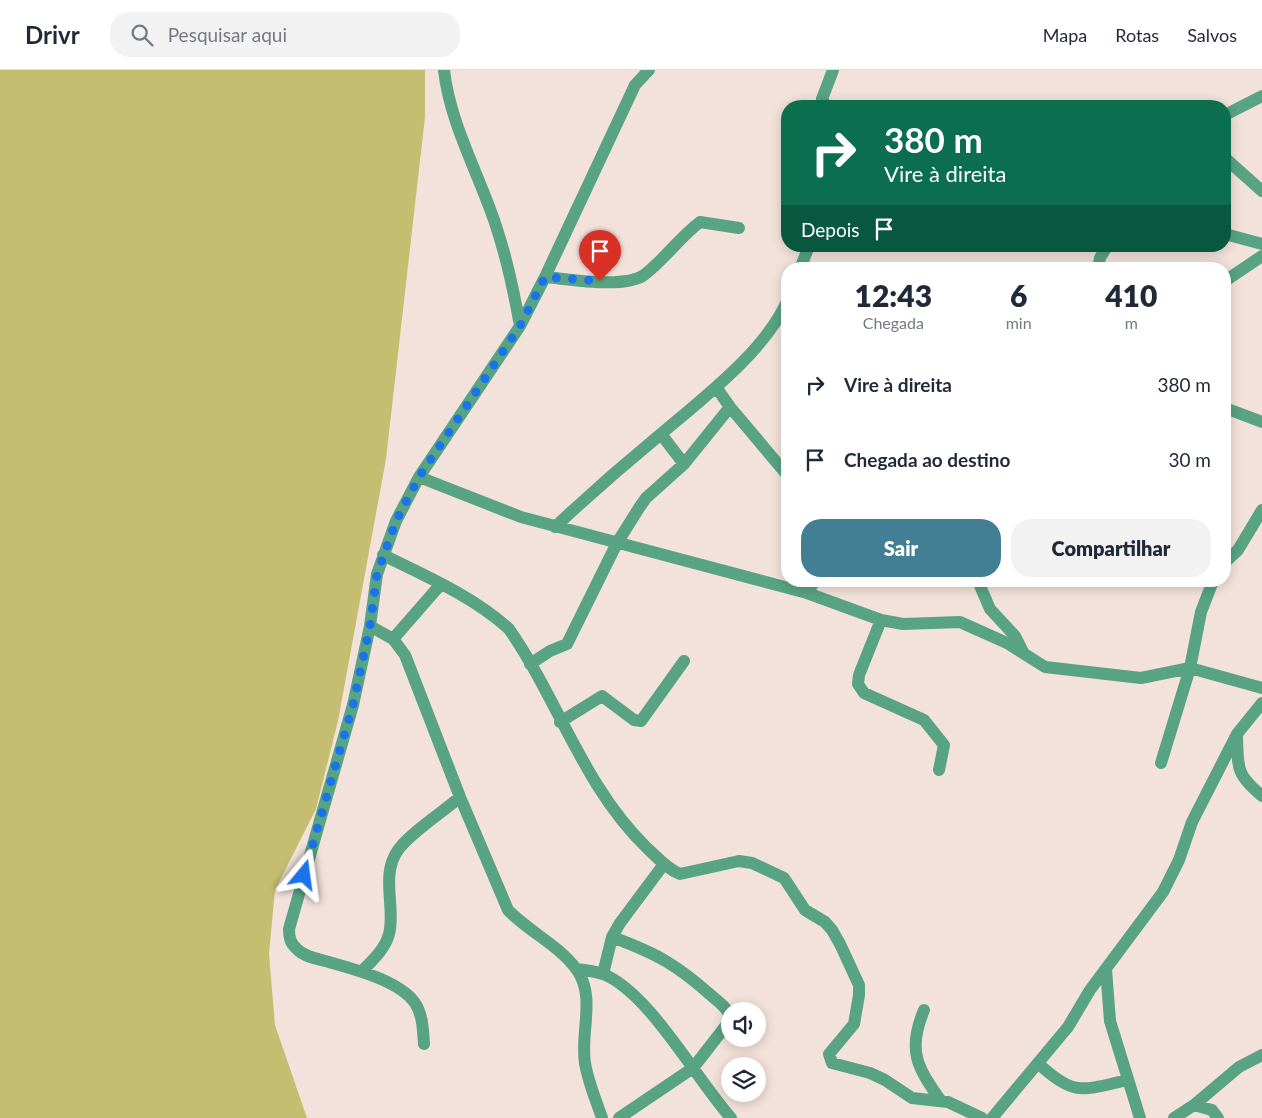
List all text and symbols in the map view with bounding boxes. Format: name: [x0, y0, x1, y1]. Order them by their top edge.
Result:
search box: [110, 12, 460, 57]
text: Drivr: [25, 20, 80, 49]
icon: search: [128, 21, 156, 49]
text: Pesquisar aqui: [168, 23, 287, 46]
text: Mapa: [1043, 24, 1087, 46]
text: Rotas: [1115, 24, 1159, 46]
text: Salvos: [1187, 24, 1237, 46]
text: 380 m: [884, 118, 983, 160]
icon: right: [801, 120, 866, 185]
text: Vire à direita: [884, 160, 1006, 187]
icon: arrive: [870, 215, 898, 243]
text: Depois: [801, 218, 860, 241]
pin: [579, 230, 621, 281]
icon: arrive: [586, 237, 614, 265]
text: 12:43: [855, 277, 932, 313]
text: 6: [1010, 277, 1027, 313]
text: 410: [1105, 277, 1157, 313]
text: Chegada: [863, 313, 924, 332]
text: min: [1006, 313, 1032, 332]
text: m: [1125, 313, 1138, 332]
icon: right: [801, 371, 829, 399]
text: Vire à direita: [844, 373, 952, 396]
text: 380 m: [1157, 373, 1211, 396]
icon: arrive: [801, 446, 829, 474]
text: Chegada ao destino: [844, 448, 1010, 471]
text: 30 m: [1168, 448, 1211, 471]
button: Sair: [801, 519, 1001, 577]
button: Compartilhar: [1011, 519, 1211, 577]
position arrow: [277, 848, 329, 900]
map controls: [721, 1002, 766, 1102]
button: sound: [721, 1002, 766, 1047]
button: layers: [721, 1057, 766, 1102]

